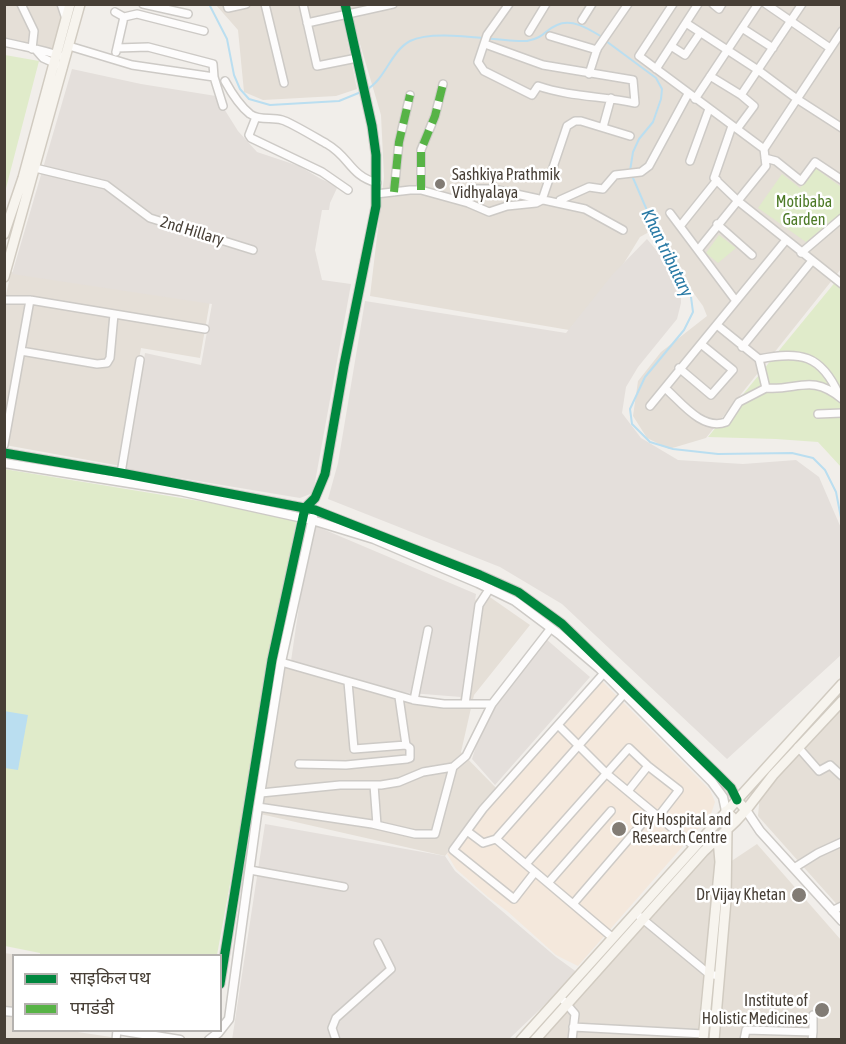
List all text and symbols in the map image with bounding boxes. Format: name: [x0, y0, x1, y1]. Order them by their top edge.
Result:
place label: Sashkiya Prathmik Vidhyalaya: [452, 165, 560, 203]
marker: Sashkiya Prathmik Vidhyalaya: [433, 177, 447, 191]
park label: Motibaba Garden: [776, 192, 832, 230]
water label: Khan tributary: [636, 206, 698, 300]
street label: 2nd Hillary: [158, 212, 226, 250]
place label: City Hospital and Research Centre: [632, 810, 731, 848]
marker: City Hospital and Research Centre: [610, 820, 628, 838]
place label: Dr Vijay Khetan: [696, 885, 786, 905]
marker: Dr Vijay Khetan: [790, 886, 808, 904]
legend: [12, 954, 222, 1032]
text: साइकिल पथ: [70, 967, 151, 988]
place label: Institute of Holistic Medicines: [702, 991, 808, 1029]
text: पगडंडी: [70, 997, 114, 1018]
marker: Institute of Holistic Medicines: [813, 1001, 831, 1019]

